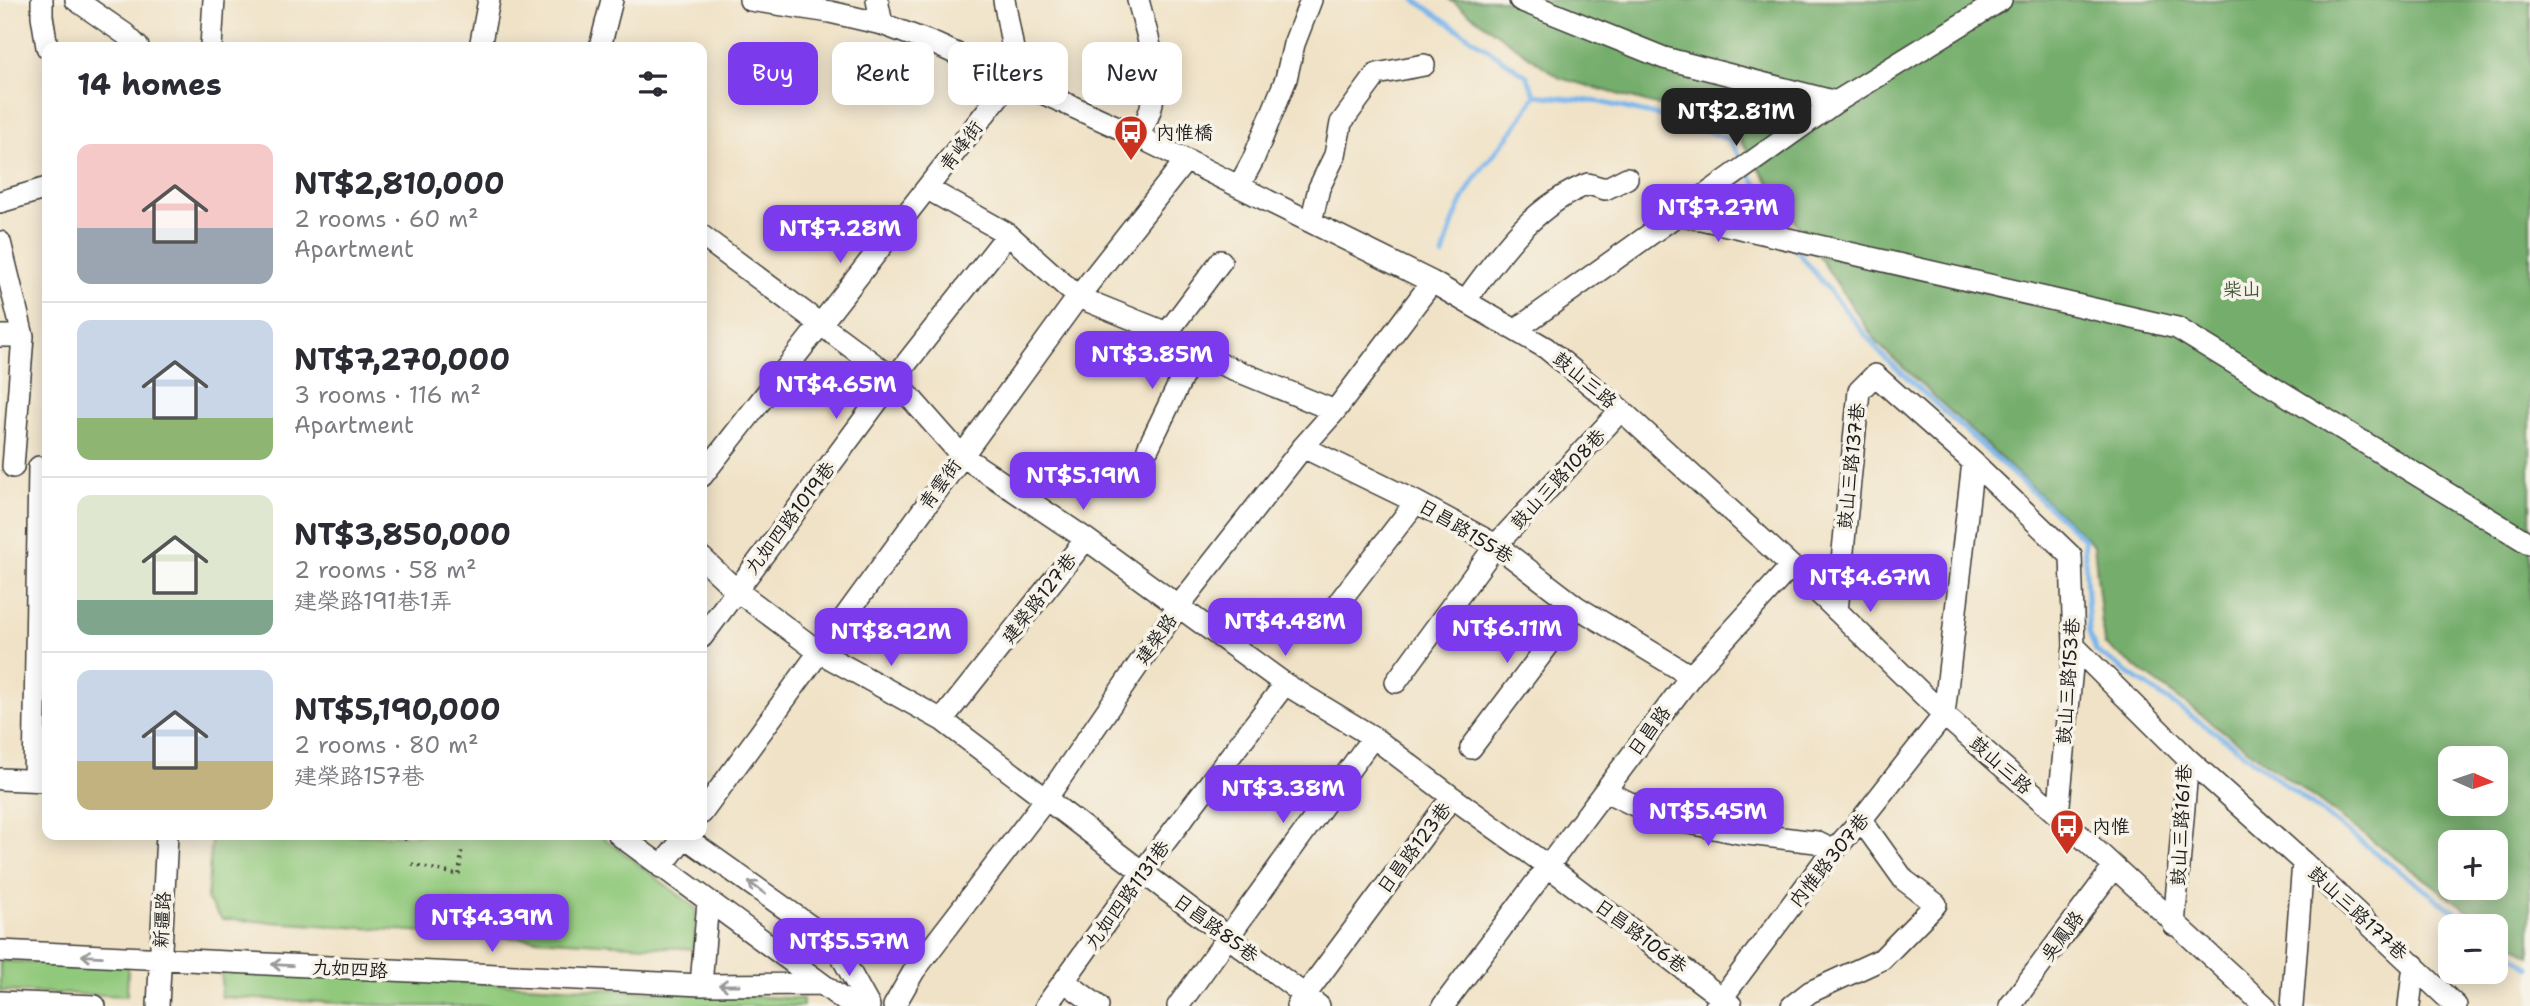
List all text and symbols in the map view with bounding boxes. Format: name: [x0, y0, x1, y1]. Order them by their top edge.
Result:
chip: Buy: [728, 42, 818, 105]
chip: Rent: [832, 42, 934, 105]
chip: Filters: [948, 42, 1068, 105]
chip: New: [1082, 42, 1182, 105]
text: 14 homes: [77, 64, 222, 105]
icon: filters: [634, 65, 672, 103]
pin: NT$2.81M: [1664, 88, 1808, 148]
text: NT$2.81M: [1677, 96, 1795, 126]
bus stop icon: 內惟橋: [1112, 113, 1150, 162]
street label: 青峰街: [934, 116, 988, 176]
place label: 內惟橋: [1156, 120, 1213, 145]
text: NT$2,810,000: [294, 163, 505, 204]
icon: home: [133, 172, 217, 256]
pin: NT$7.27M: [1646, 184, 1790, 244]
text: NT$7.27M: [1657, 192, 1779, 222]
text: 2 rooms · 60 m²: [294, 204, 479, 234]
pin: NT$7.28M: [768, 205, 912, 265]
text: NT$7.28M: [779, 213, 901, 243]
text: Apartment: [294, 234, 414, 264]
park label: 柴山: [2223, 277, 2261, 302]
pin: NT$3.85M: [1080, 332, 1224, 391]
text: NT$7,270,000: [294, 339, 510, 380]
text: NT$3.85M: [1091, 339, 1213, 369]
street label: 鼓山三路: [1548, 346, 1622, 414]
icon: home: [133, 348, 217, 432]
pin: NT$4.65M: [764, 362, 908, 421]
text: NT$4.65M: [775, 369, 897, 399]
text: 3 rooms · 116 m²: [294, 380, 481, 410]
street label: 鼓山三路137巷: [1832, 402, 1870, 530]
text: Apartment: [294, 410, 414, 440]
street label: 鼓山三路108巷: [1505, 423, 1611, 535]
pin: NT$5.19M: [1011, 452, 1155, 512]
street label: 青雲街: [913, 454, 967, 514]
street label: 九如四路1019巷: [739, 456, 841, 580]
text: NT$5.19M: [1026, 460, 1140, 490]
street label: 日昌路155巷: [1414, 493, 1518, 569]
text: NT$3,850,000: [294, 514, 511, 555]
icon: home: [133, 523, 217, 607]
street label: 建榮路127巷: [996, 548, 1082, 648]
pin: NT$4.67M: [1798, 554, 1942, 614]
text: 2 rooms · 58 m²: [294, 555, 477, 585]
text: NT$4.67M: [1809, 562, 1931, 592]
text: 建榮路191巷1弄: [294, 586, 452, 616]
pin: NT$4.48M: [1213, 598, 1357, 658]
text: NT$4.48M: [1224, 606, 1346, 636]
pin: NT$6.11M: [1435, 606, 1579, 665]
pin: NT$8.92M: [819, 608, 963, 668]
street label: 建榮路: [1129, 608, 1183, 670]
text: NT$6.11M: [1452, 613, 1562, 643]
text: NT$8.92M: [831, 616, 951, 646]
street label: 鼓山三路153巷: [2051, 617, 2085, 745]
text: NT$5,190,000: [294, 689, 501, 730]
icon: home: [133, 698, 217, 782]
street label: 日昌路: [1622, 701, 1676, 761]
text: 2 rooms · 80 m²: [294, 730, 479, 760]
street label: 鼓山三路: [1964, 730, 2038, 800]
north arrow: [2438, 746, 2508, 816]
map controls: [2438, 746, 2508, 984]
text: 建榮路157巷: [294, 761, 424, 791]
street label: 鼓山三路161巷: [2165, 763, 2197, 887]
pin: NT$3.38M: [1211, 766, 1355, 825]
text: NT$3.38M: [1221, 773, 1345, 803]
pin: NT$5.45M: [1636, 788, 1780, 848]
text: NT$5.45M: [1649, 796, 1767, 826]
street label: 日昌路123巷: [1371, 797, 1457, 899]
bus stop icon: 內惟: [2048, 807, 2086, 856]
street label: 內惟路307巷: [1783, 808, 1875, 912]
place label: 內惟: [2092, 814, 2130, 839]
button: +: [2438, 830, 2508, 900]
street label: 九如四路1131巷: [1079, 835, 1175, 955]
street label: 鼓山三路177巷: [2303, 860, 2413, 966]
one-way arrow: [748, 881, 767, 895]
street label: 日昌路85巷: [1168, 888, 1264, 968]
street label: 新疆路: [148, 891, 176, 949]
street label: 日昌路106巷: [1590, 893, 1692, 979]
pin: NT$4.39M: [420, 894, 564, 954]
text: NT$4.39M: [431, 902, 553, 932]
street label: 吳鳳路: [2035, 906, 2089, 966]
button: −: [2438, 914, 2508, 984]
pin: NT$5.57M: [777, 918, 921, 978]
text: NT$5.57M: [789, 926, 909, 956]
one-way arrow: [81, 949, 104, 962]
street label: 九如四路: [311, 955, 389, 983]
one-way arrow: [271, 959, 294, 972]
one-way arrow: [718, 978, 741, 992]

